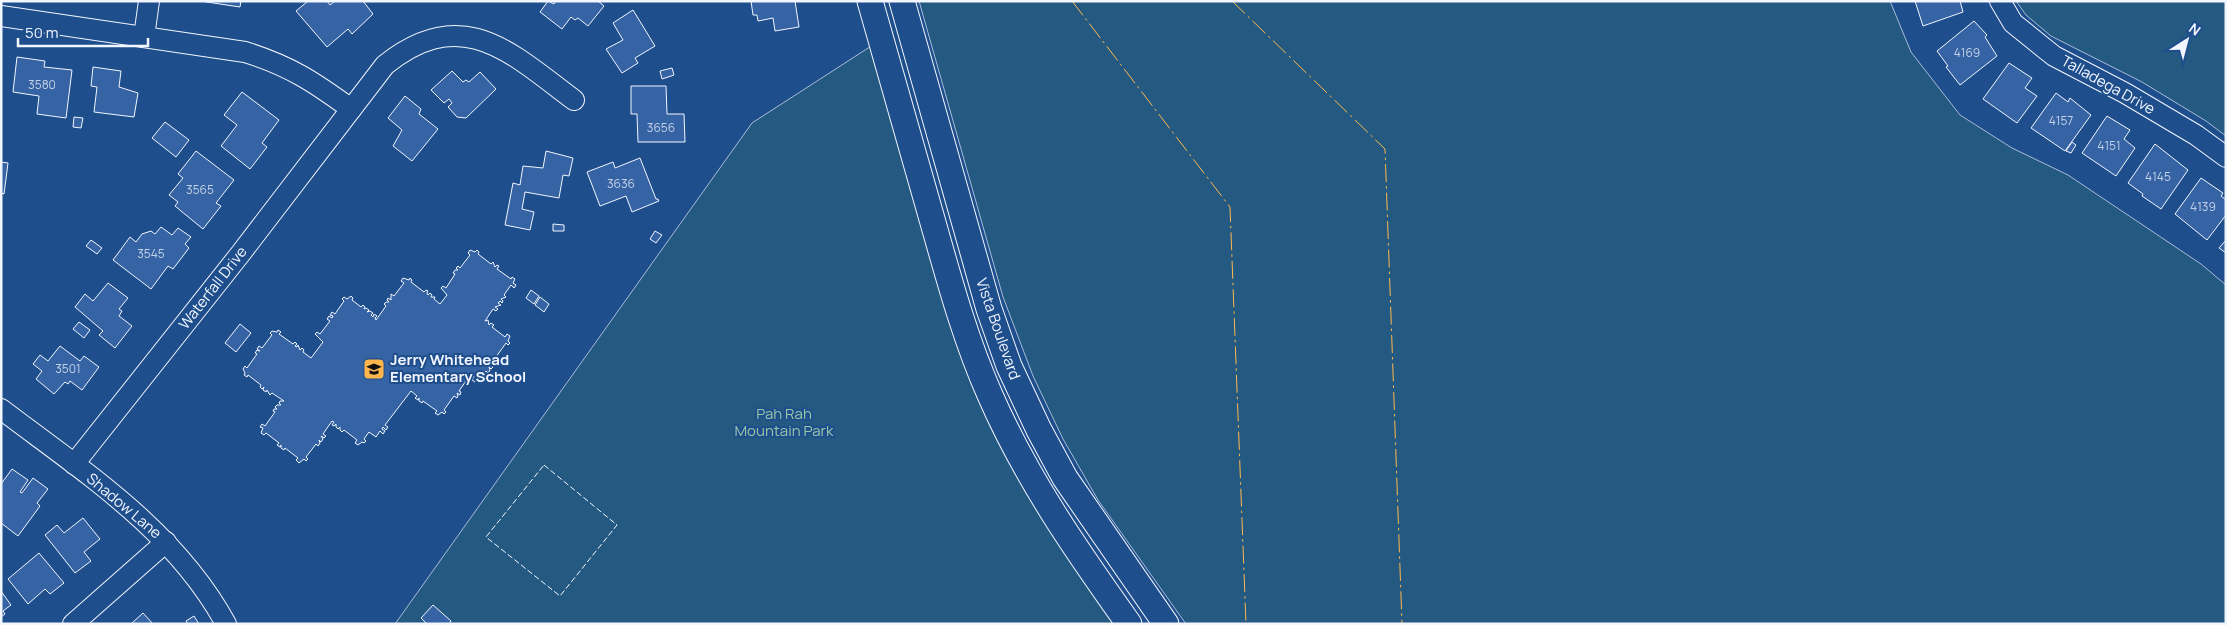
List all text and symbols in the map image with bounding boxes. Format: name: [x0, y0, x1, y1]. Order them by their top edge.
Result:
scale bar: [18, 15, 148, 47]
north arrow: [2162, 15, 2212, 65]
text: N: [2185, 18, 2205, 40]
text: 50 m: [25, 22, 59, 43]
house number: 4169: [1954, 44, 1980, 61]
street label: Talladega Drive: [2057, 50, 2159, 119]
house number: 3580: [28, 76, 56, 93]
house number: 4157: [2049, 112, 2073, 129]
house number: 3656: [647, 119, 675, 136]
house number: 4151: [2097, 137, 2121, 154]
house number: 4145: [2145, 168, 2171, 185]
house number: 3636: [607, 175, 635, 192]
house number: 3565: [186, 181, 214, 198]
house number: 4139: [2190, 198, 2216, 215]
street label: Waterfall Drive: [174, 242, 252, 334]
house number: 3545: [137, 245, 165, 262]
street label: Vista Boulevard: [971, 275, 1026, 382]
place label: Jerry Whitehead Elementary School: [390, 349, 526, 387]
school or university icon: Jerry Whitehead Elementary School: [362, 357, 386, 381]
house number: 3501: [55, 360, 81, 377]
park label: Pah Rah Mountain Park: [735, 403, 834, 441]
street label: Shadow Lane: [82, 468, 167, 543]

